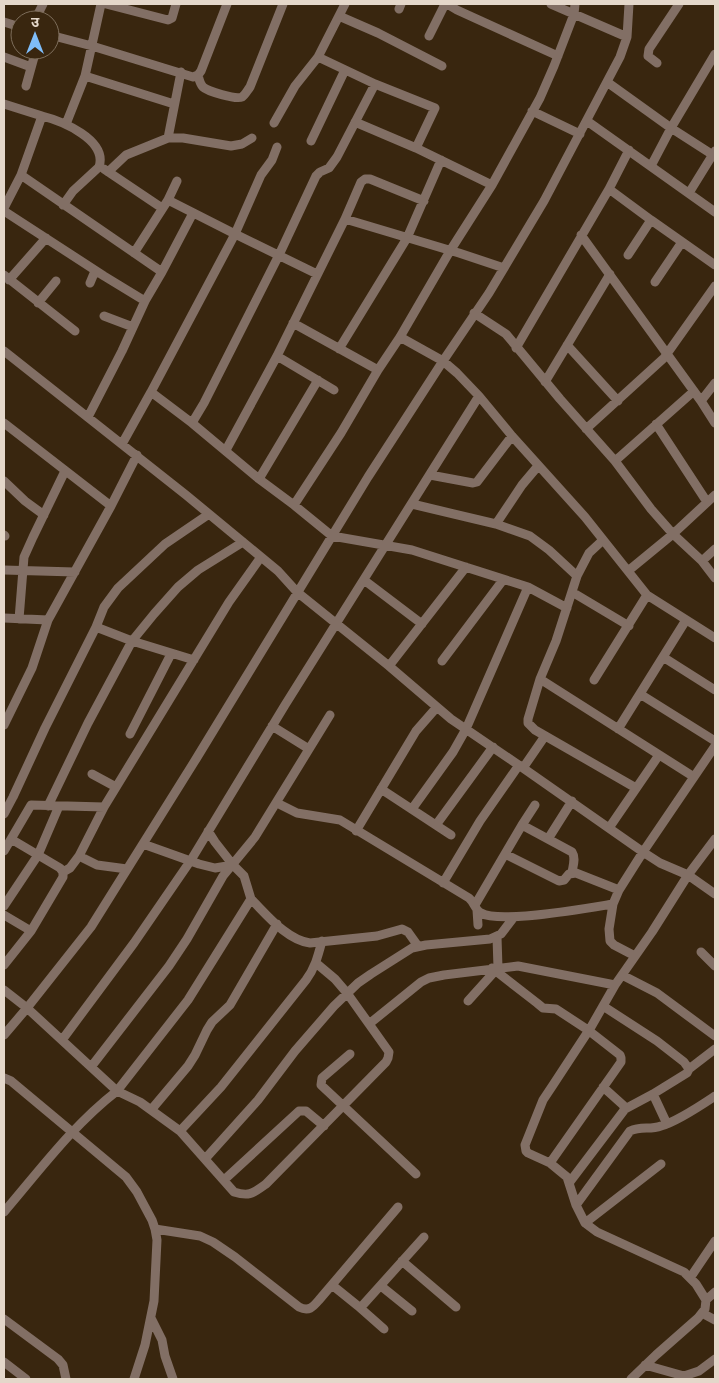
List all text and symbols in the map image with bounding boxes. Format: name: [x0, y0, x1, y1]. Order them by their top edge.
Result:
north arrow: [10, 10, 60, 60]
text: उ: [31, 15, 40, 30]

